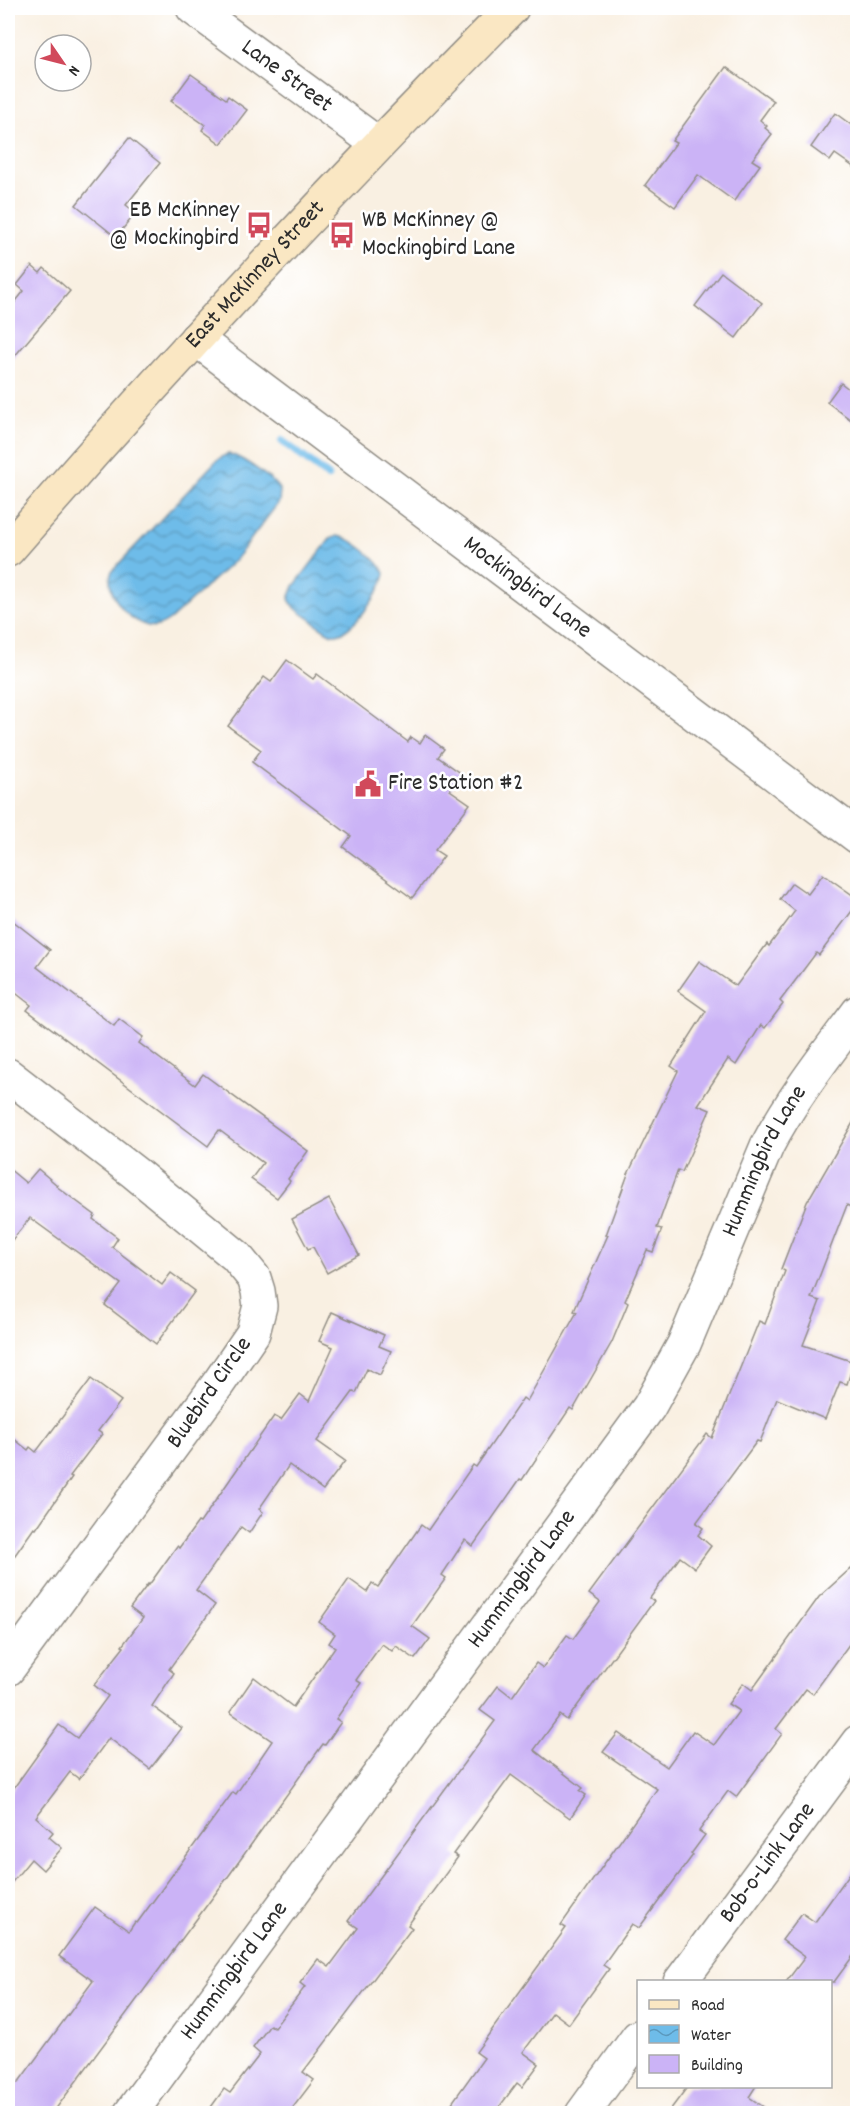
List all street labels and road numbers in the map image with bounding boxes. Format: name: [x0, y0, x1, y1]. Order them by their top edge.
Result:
street label: Lane Street: [233, 31, 340, 122]
street label: East McKinney Street: [178, 193, 334, 357]
street label: Mockingbird Lane: [455, 528, 598, 648]
street label: Hummingbird Lane: [714, 1079, 816, 1242]
street label: Bluebird Circle: [159, 1330, 261, 1456]
street label: Hummingbird Lane: [460, 1503, 585, 1656]
street label: Bob-o-Link Lane: [712, 1796, 824, 1931]
street label: Hummingbird Lane: [172, 1895, 297, 2048]

